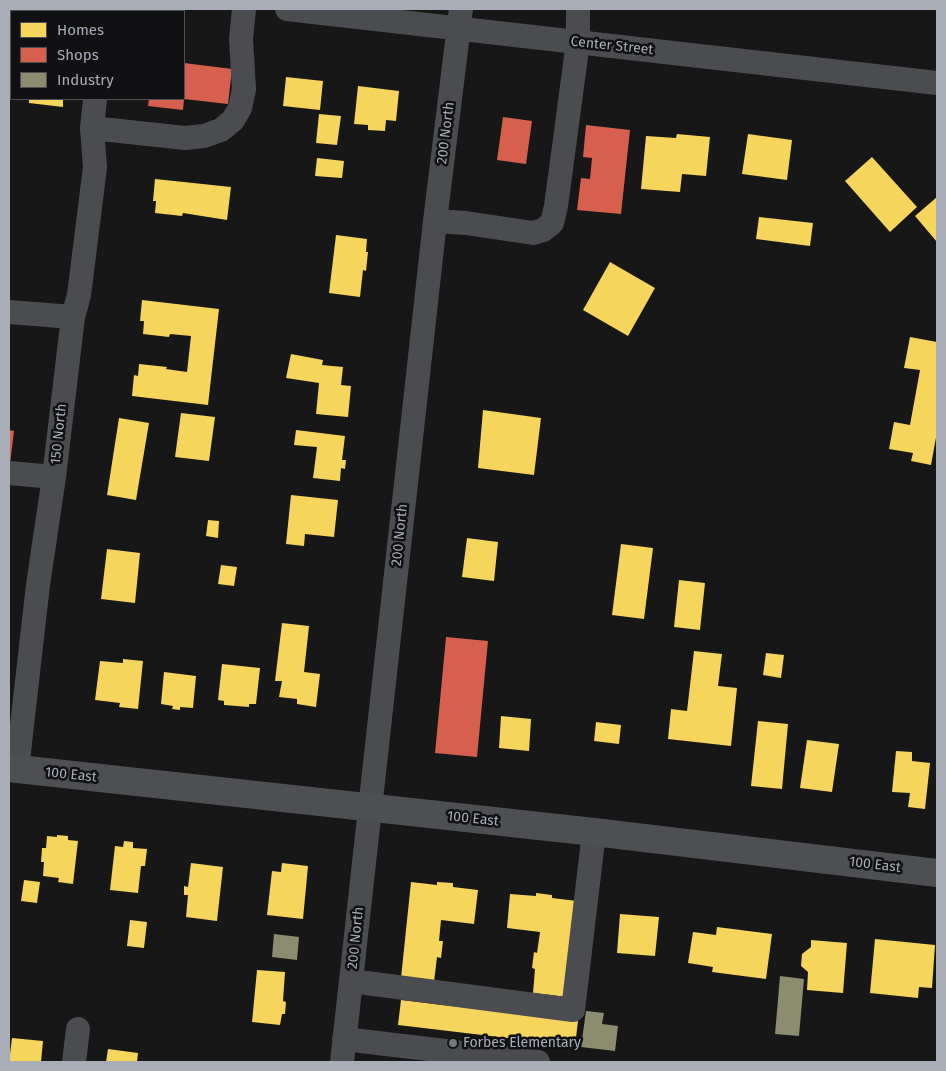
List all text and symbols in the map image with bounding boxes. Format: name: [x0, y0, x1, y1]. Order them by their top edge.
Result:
legend: [10, 10, 185, 100]
text: Homes: [57, 21, 104, 39]
street label: Center Street: [570, 33, 654, 59]
text: Shops: [57, 46, 99, 64]
text: Industry: [57, 71, 114, 89]
street label: 200 North: [434, 101, 458, 165]
street label: 150 North: [47, 403, 71, 465]
street label: 200 North: [388, 503, 412, 567]
street label: 100 East: [44, 764, 98, 786]
street label: 100 East: [446, 808, 500, 830]
street label: 100 East: [848, 854, 902, 876]
street label: 200 North: [344, 906, 368, 970]
place label: Forbes Elementary: [463, 1035, 581, 1051]
marker: Forbes Elementary: [447, 1037, 459, 1049]

